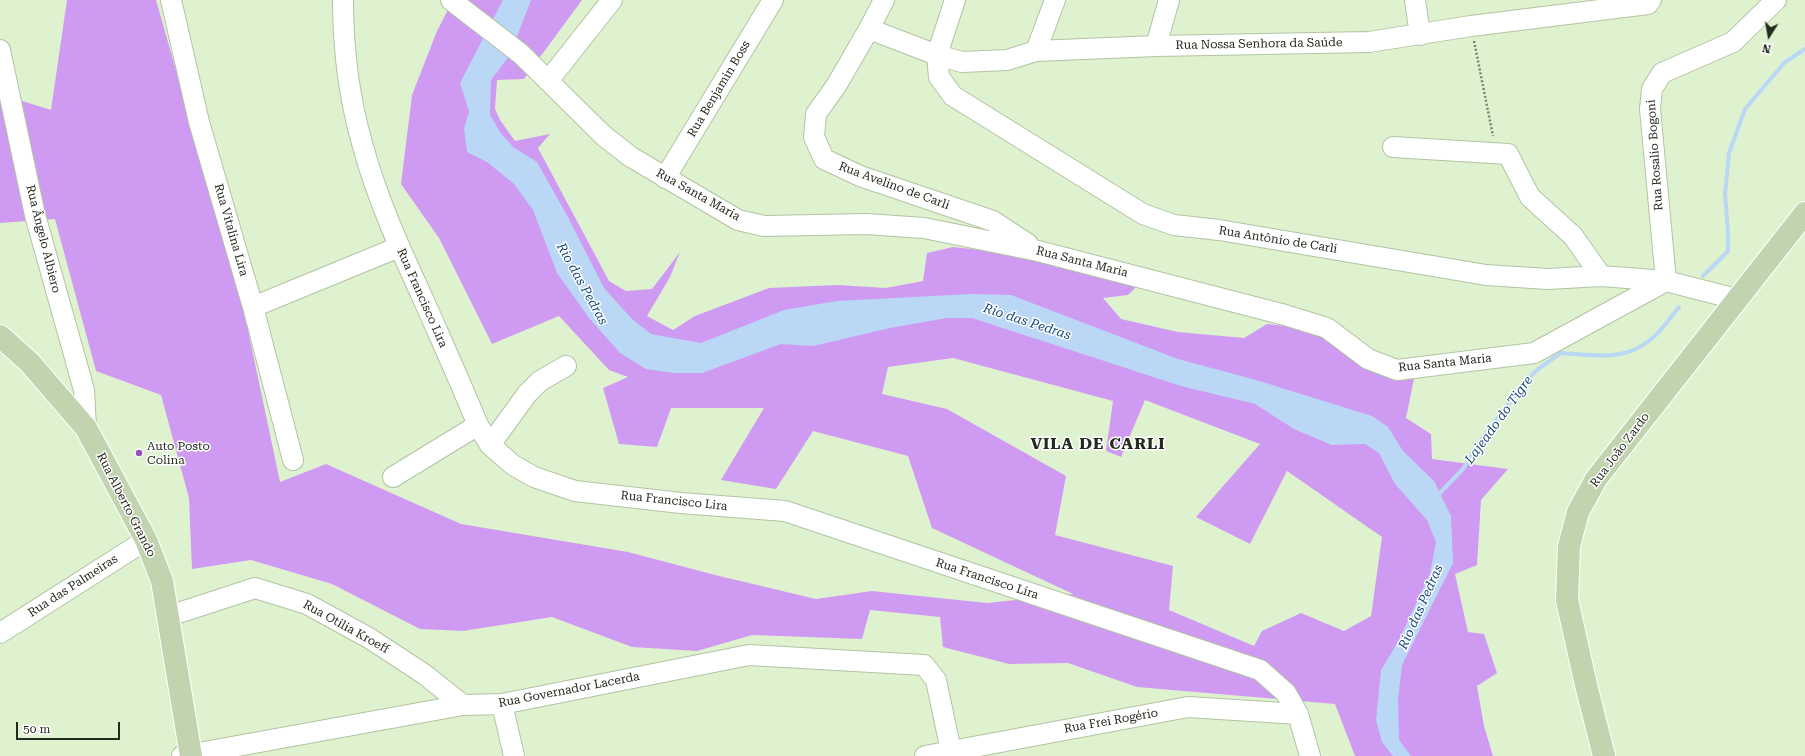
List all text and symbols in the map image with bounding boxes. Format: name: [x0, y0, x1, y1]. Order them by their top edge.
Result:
north arrow: [1749, 16, 1789, 56]
street label: Rua Nossa Senhora da Saúde: [1175, 35, 1343, 53]
street label: Rua Benjamin Boss: [685, 38, 753, 140]
text: N: [1761, 41, 1772, 55]
street label: Rua Rosalio Bogoni: [1644, 99, 1666, 211]
street label: Rua Avelino de Carli: [837, 159, 951, 213]
street label: Rua Santa Maria: [653, 166, 743, 224]
street label: Rua Vitalina Lira: [211, 182, 251, 278]
street label: Rua Ângelo Albiero: [23, 183, 63, 295]
street label: Rua Antônio de Carli: [1218, 224, 1338, 256]
water label: Rio das Pedras: [553, 240, 611, 328]
street label: Rua Santa Maria: [1035, 244, 1129, 280]
street label: Rua Francisco Lira: [394, 246, 450, 350]
water label: Rio das Pedras: [981, 300, 1073, 344]
street label: Rua Santa Maria: [1398, 351, 1492, 375]
water label: Lajeado do Tigre: [1462, 373, 1536, 467]
street label: Rua João Zardo: [1587, 410, 1653, 490]
district label: VILA DE CARLI: [1030, 434, 1166, 454]
place label: Auto Posto Colina: [147, 439, 210, 467]
marker: Auto Posto Colina: [134, 448, 144, 458]
street label: Rua Alberto Grando: [93, 450, 159, 560]
street label: Rua Francisco Lira: [620, 488, 728, 514]
street label: Rua das Palmeiras: [25, 552, 121, 620]
street label: Rua Francisco Lira: [934, 556, 1040, 602]
water label: Rio das Pedras: [1395, 562, 1447, 652]
street label: Rua Otilia Kroeff: [300, 597, 392, 657]
street label: Rua Governador Lacerda: [497, 669, 641, 711]
street label: Rua Frei Rogério: [1063, 706, 1159, 736]
scale bar: [18, 714, 122, 740]
text: 50 m: [23, 722, 50, 736]

